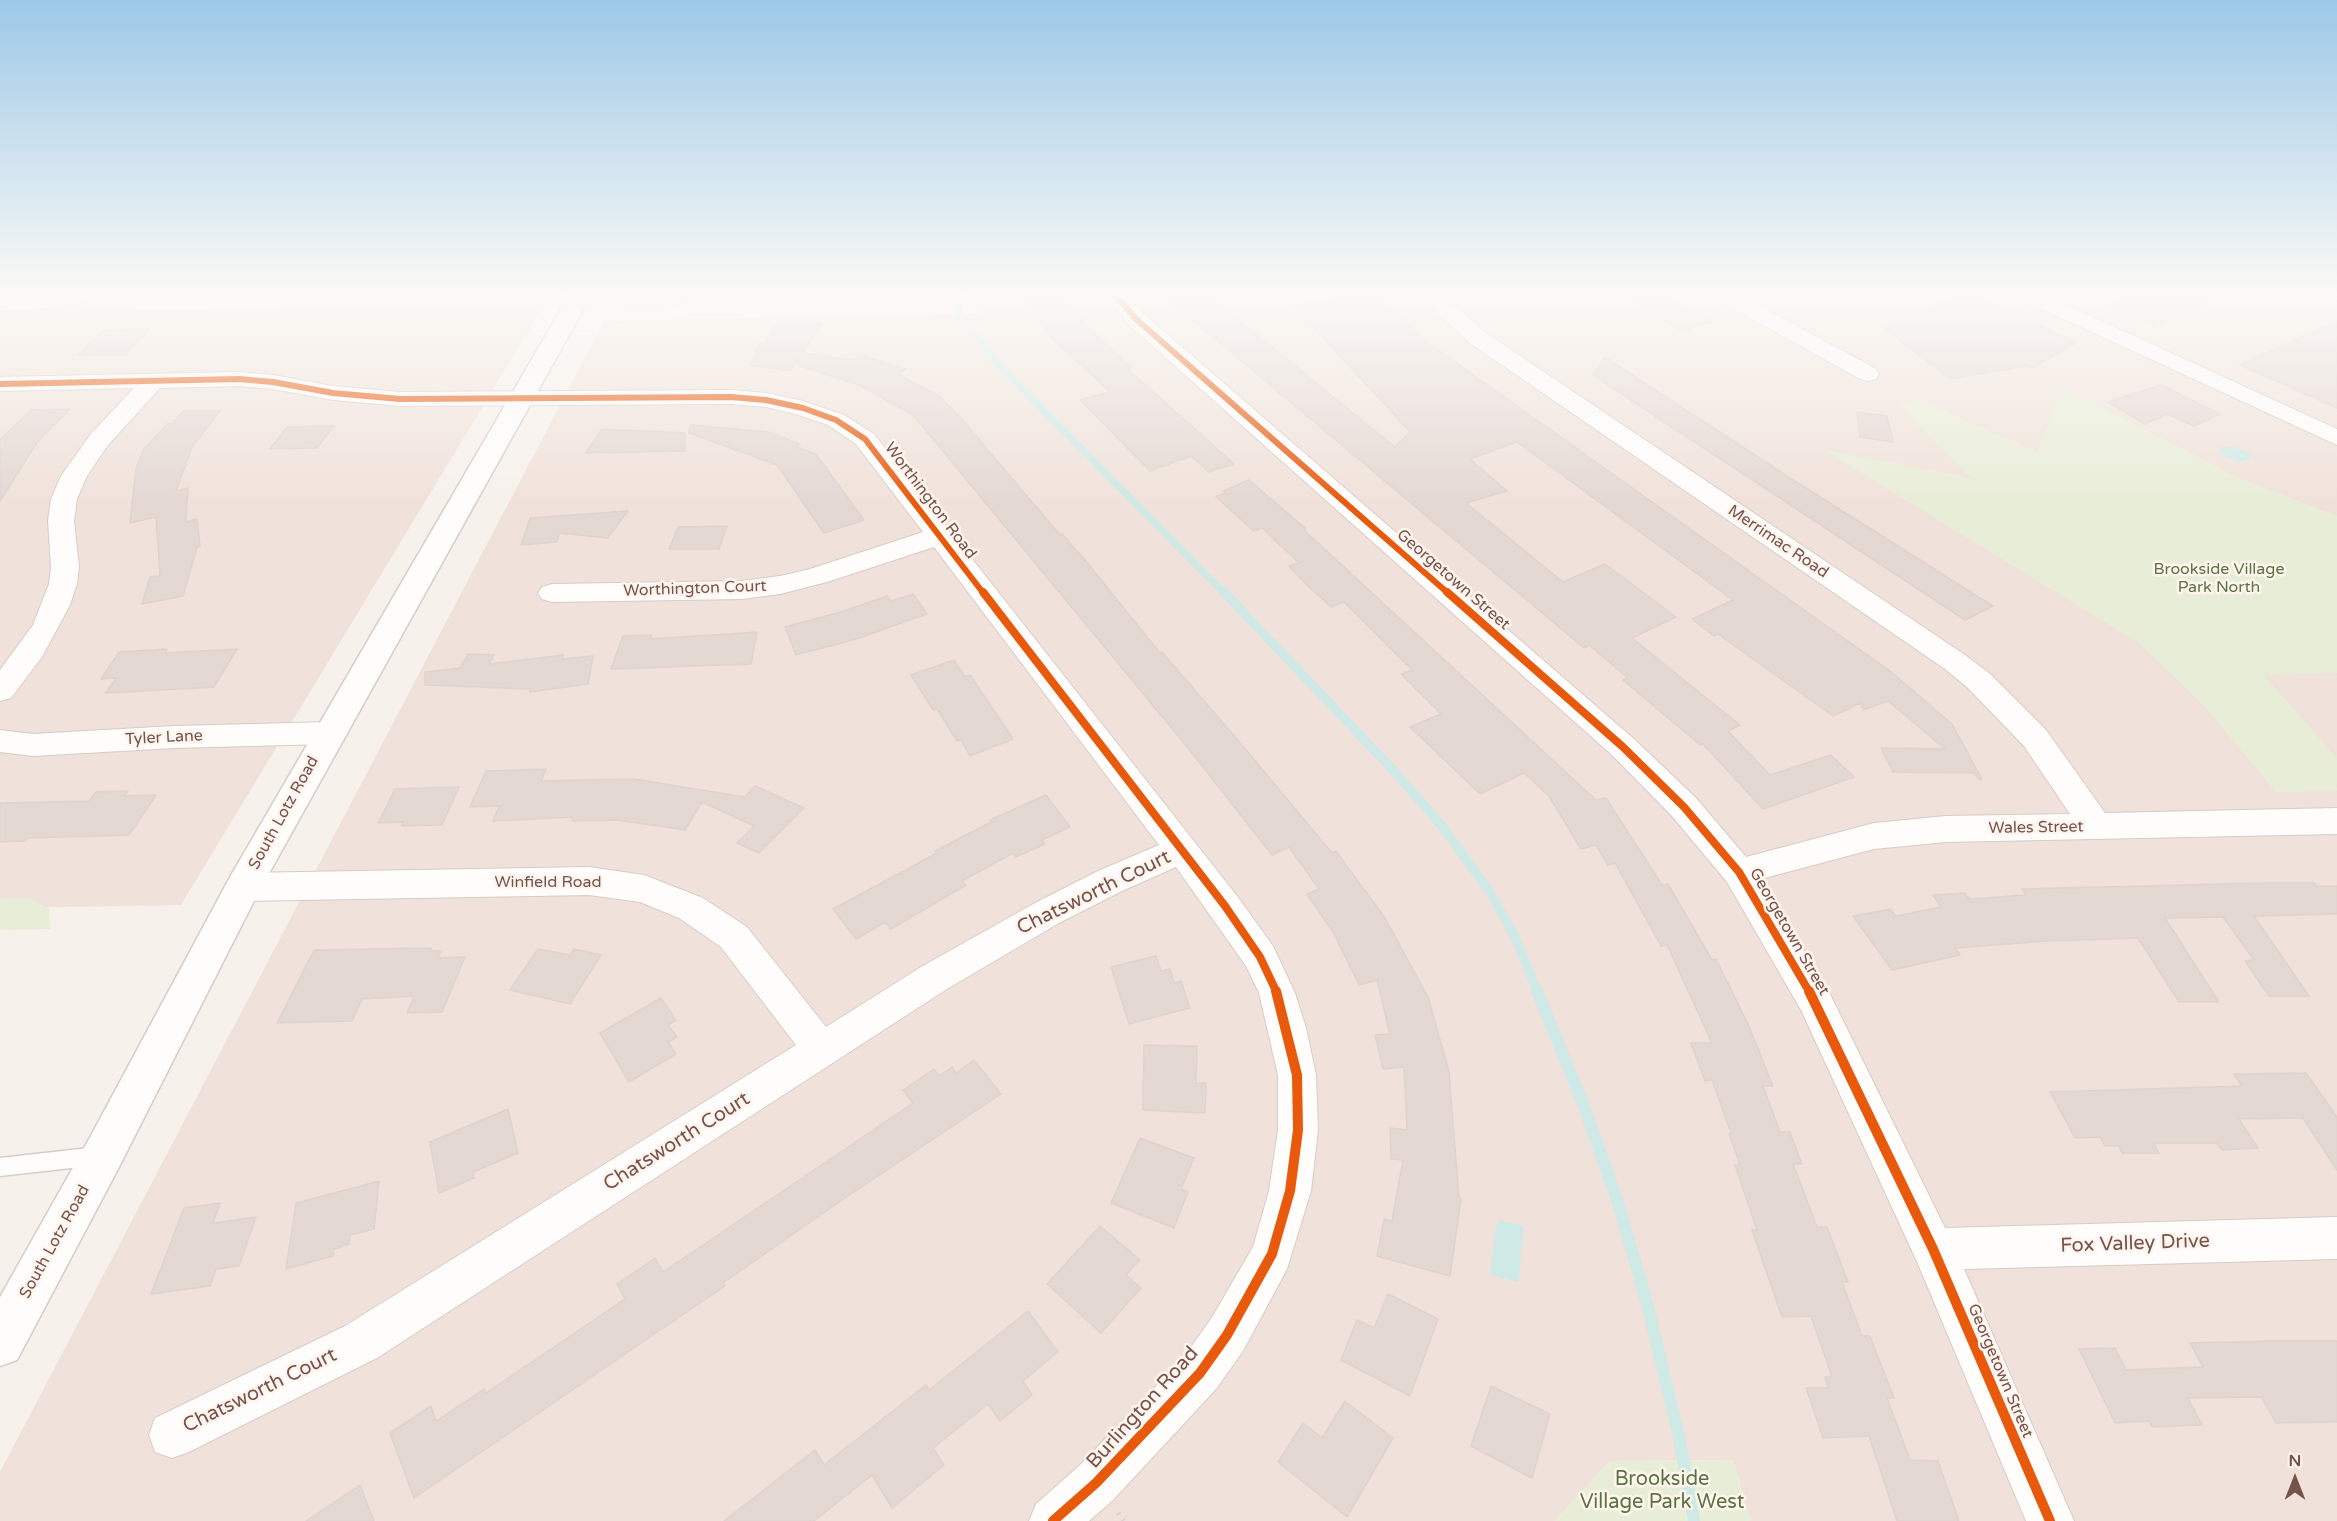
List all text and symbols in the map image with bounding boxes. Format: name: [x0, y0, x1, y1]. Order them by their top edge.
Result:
street label: Worthington Road: [880, 439, 980, 563]
street label: Merrimac Road: [1724, 501, 1832, 583]
street label: Georgetown Street: [1392, 526, 1514, 634]
park label: Brookside Village Park North: [2154, 560, 2284, 598]
street label: Worthington Court: [623, 577, 767, 601]
street label: Tyler Lane: [125, 726, 203, 750]
street label: South Lotz Road: [245, 753, 323, 873]
street label: Wales Street: [1988, 818, 2084, 838]
street label: Chatsworth Court: [1013, 845, 1175, 941]
street label: Georgetown Street: [1745, 865, 1833, 999]
street label: Winfield Road: [494, 873, 602, 893]
street label: Chatsworth Court: [599, 1087, 755, 1197]
street label: South Lotz Road: [16, 1182, 94, 1302]
street label: Fox Valley Drive: [2060, 1229, 2210, 1259]
street label: Georgetown Street: [1963, 1301, 2037, 1441]
street label: Burlington Road: [1082, 1342, 1204, 1474]
street label: Chatsworth Court: [179, 1343, 341, 1439]
north arrow: [2265, 1449, 2325, 1509]
text: N: [2289, 1451, 2301, 1471]
park label: Brookside Village Park West: [1580, 1468, 1744, 1515]

